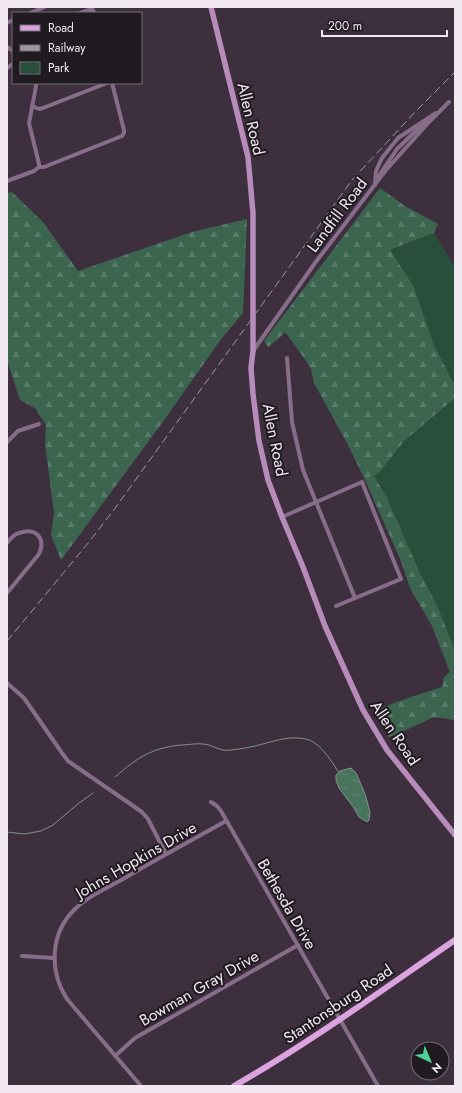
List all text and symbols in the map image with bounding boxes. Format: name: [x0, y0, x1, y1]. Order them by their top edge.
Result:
legend: [12, 12, 142, 84]
scale bar: [322, 12, 447, 38]
text: 200 m: [328, 17, 362, 35]
text: Road: [48, 19, 74, 37]
text: Railway: [48, 39, 86, 57]
text: Park: [48, 59, 70, 77]
street label: Allen Road: [231, 80, 271, 158]
street label: Landfill Road: [301, 173, 373, 257]
street label: Allen Road: [257, 402, 293, 478]
street label: Allen Road: [365, 696, 425, 770]
street label: Johns Hopkins Drive: [69, 816, 201, 905]
street label: Bethesda Drive: [252, 854, 322, 954]
street label: Bowman Gray Drive: [135, 944, 263, 1032]
street label: Stantonsburg Road: [279, 959, 397, 1049]
north arrow: [410, 1041, 450, 1081]
text: N: [428, 1059, 446, 1077]

